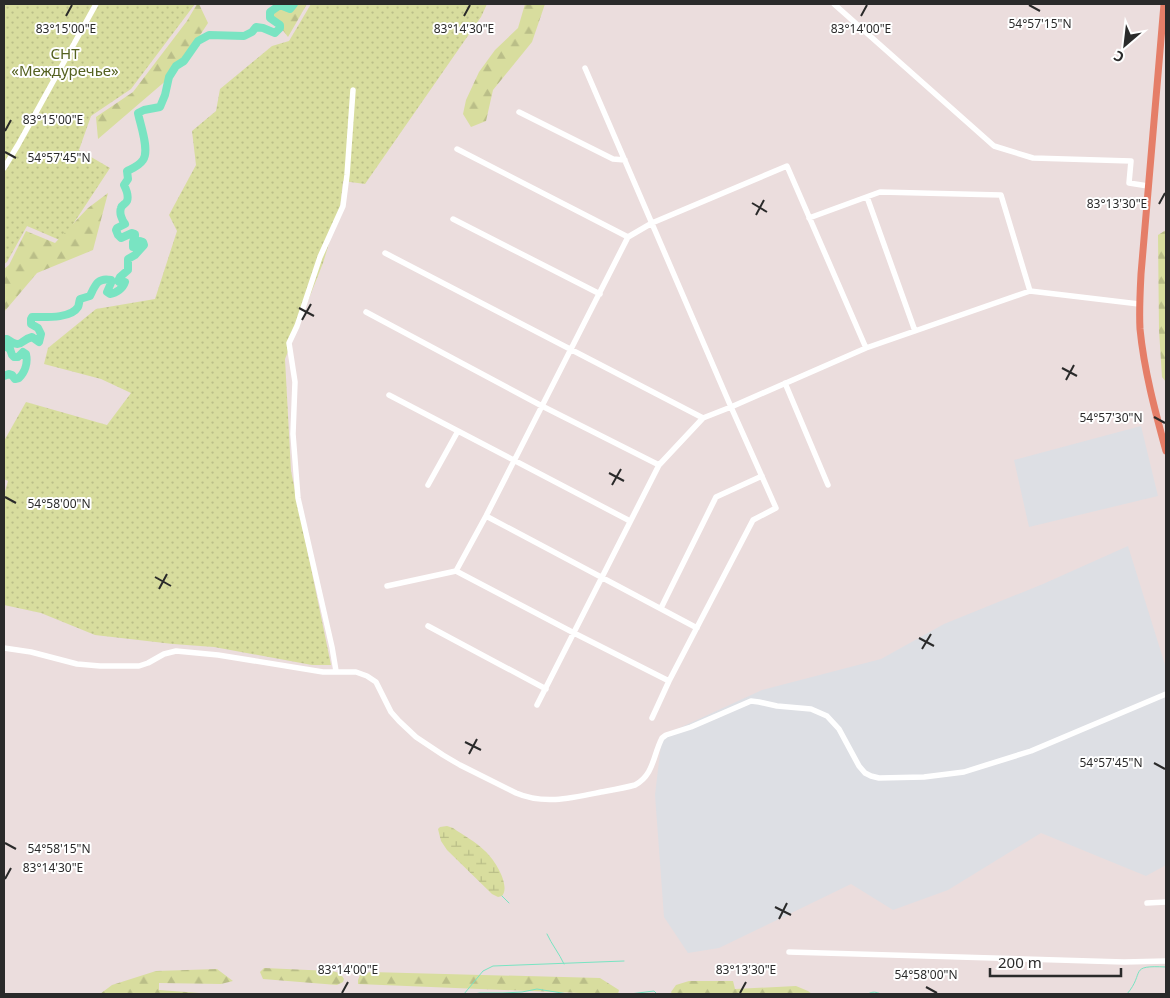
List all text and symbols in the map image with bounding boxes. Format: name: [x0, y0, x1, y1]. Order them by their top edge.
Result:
text: 54°57'15"N: [1008, 15, 1072, 32]
text: 83°15'00"E: [36, 20, 96, 37]
text: 83°14'30"E: [434, 20, 494, 37]
text: 83°14'00"E: [831, 20, 891, 37]
north arrow: [1100, 20, 1150, 70]
park label: СНТ «Междуречье»: [11, 43, 119, 80]
text: С: [1110, 46, 1127, 67]
text: 83°15'00"E: [23, 111, 83, 128]
text: 54°57'45"N: [27, 149, 91, 166]
text: 83°13'30"E: [1087, 195, 1147, 212]
text: 54°57'30"N: [1079, 409, 1143, 426]
text: 54°58'00"N: [27, 495, 91, 512]
text: 54°57'45"N: [1079, 754, 1143, 771]
text: 54°58'15"N: [27, 840, 91, 857]
text: 83°14'30"E: [23, 859, 83, 876]
scale bar: [990, 946, 1121, 978]
text: 200 m: [998, 952, 1042, 972]
text: 83°14'00"E: [318, 961, 378, 978]
text: 83°13'30"E: [716, 961, 776, 978]
text: 54°58'00"N: [894, 966, 958, 983]

